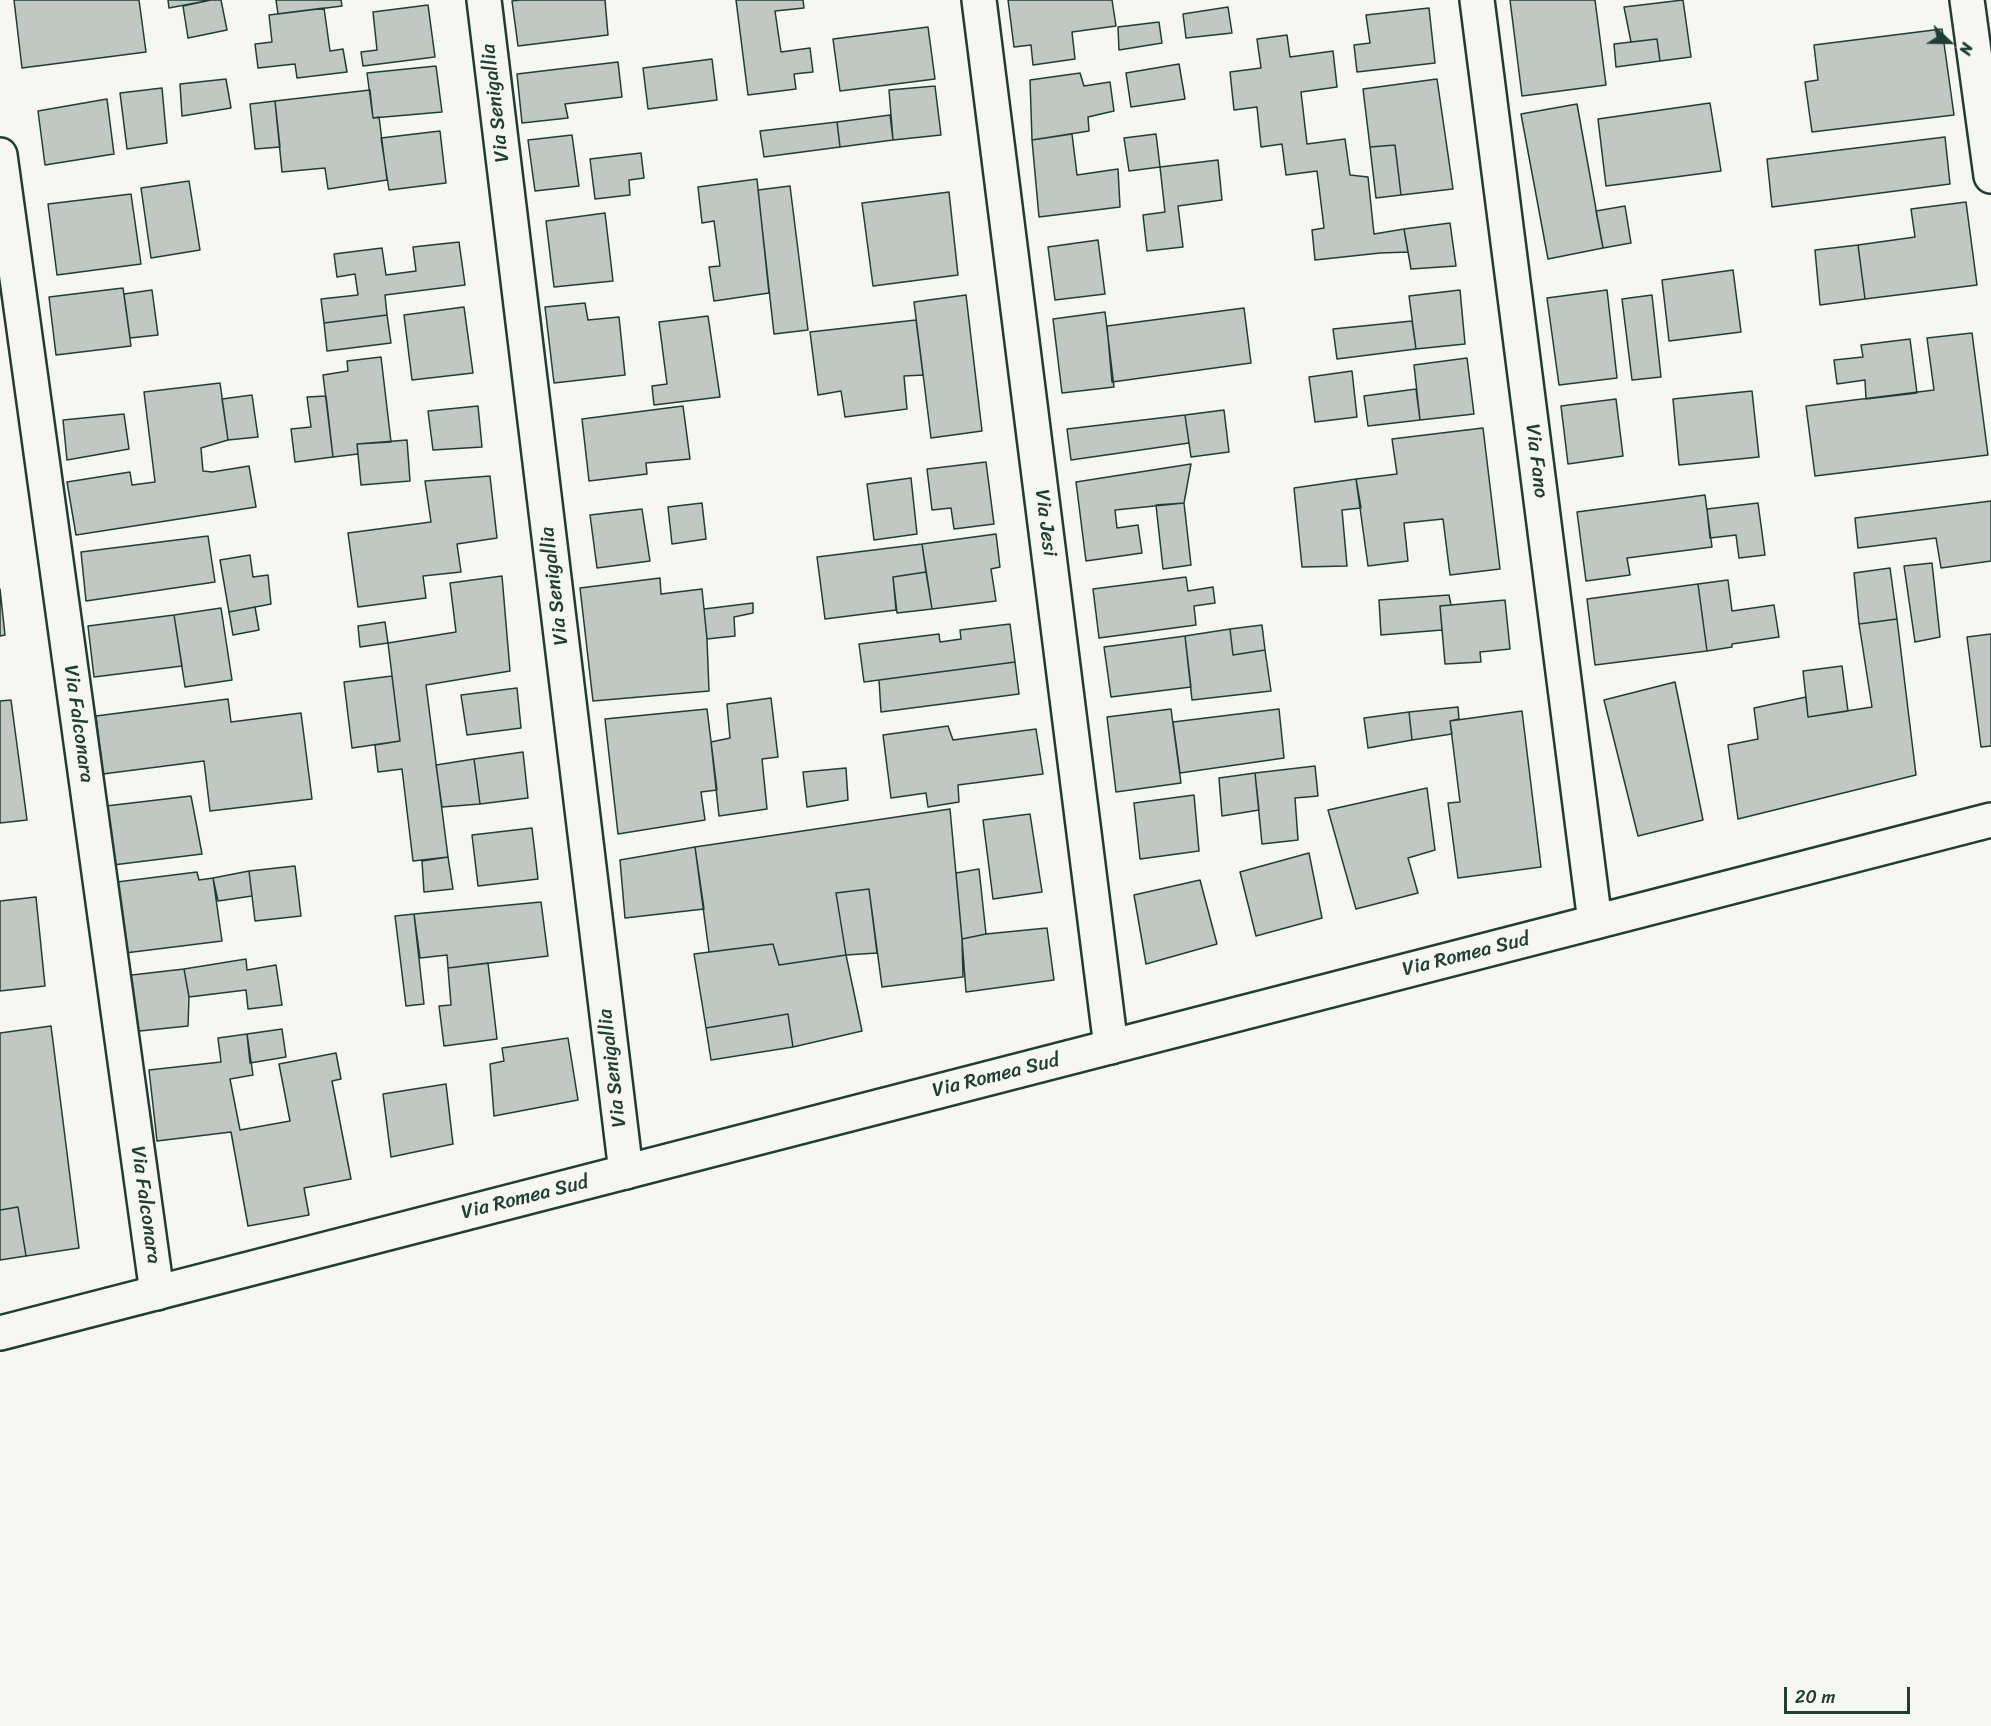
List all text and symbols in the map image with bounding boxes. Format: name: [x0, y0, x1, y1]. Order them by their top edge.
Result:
north arrow: [1919, 12, 1979, 72]
text: N: [1951, 38, 1982, 60]
street label: Via Senigallia: [477, 43, 515, 163]
street label: Via Fano: [1520, 423, 1552, 499]
street label: Via Jesi: [1029, 488, 1061, 558]
street label: Via Senigallia: [536, 526, 574, 646]
street label: Via Falconara: [58, 664, 98, 784]
street label: Via Romea Sud: [1400, 928, 1532, 982]
street label: Via Senigallia: [594, 1008, 632, 1128]
street label: Via Romea Sud: [930, 1049, 1062, 1103]
street label: Via Falconara: [125, 1145, 165, 1265]
street label: Via Romea Sud: [459, 1171, 591, 1225]
scale bar: [1787, 1675, 1913, 1713]
text: 20 m: [1795, 1681, 1835, 1713]

